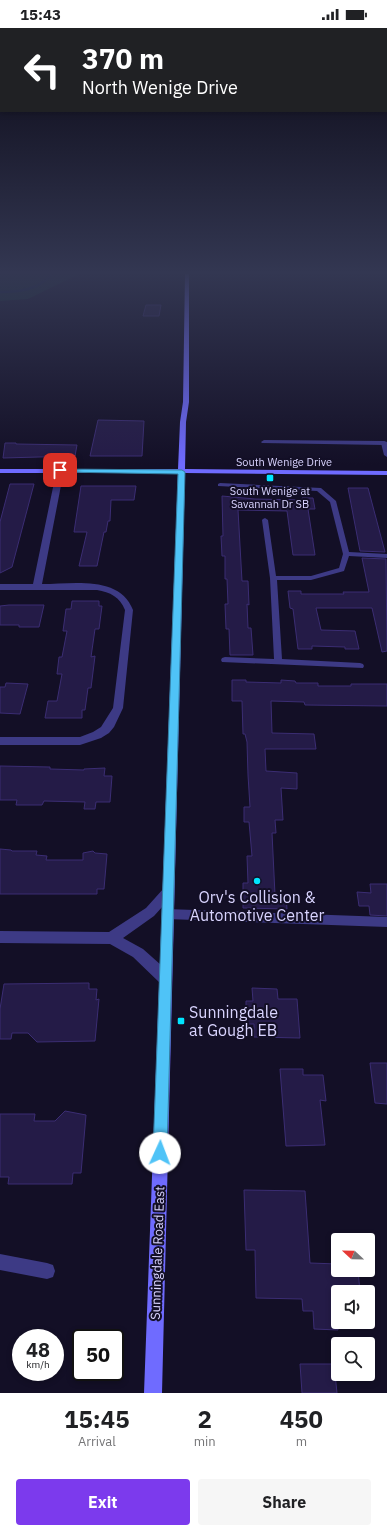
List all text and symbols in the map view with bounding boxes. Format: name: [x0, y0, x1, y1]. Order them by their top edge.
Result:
text: 15:43: [20, 5, 61, 24]
text: 370 m: [82, 40, 164, 77]
icon: left: [16, 44, 68, 96]
text: North Wenige Drive: [82, 76, 238, 99]
pin: [43, 453, 77, 487]
street label: South Wenige Drive: [236, 455, 332, 469]
icon: arrive: [49, 459, 71, 481]
marker: South Wenige at Savannah Dr SB: [265, 473, 275, 483]
place label: South Wenige at Savannah Dr SB: [230, 484, 310, 511]
marker: Orv's Collision & Automotive Center: [252, 876, 262, 886]
place label: Orv's Collision & Automotive Center: [190, 887, 324, 925]
place label: Sunningdale at Gough EB: [189, 1002, 278, 1040]
marker: Sunningdale at Gough EB: [176, 1016, 186, 1026]
position arrow: [139, 1132, 181, 1174]
street label: Sunningdale Road East: [147, 1186, 168, 1320]
north arrow: [331, 1233, 375, 1277]
map controls: [331, 1233, 375, 1381]
button: sound: [331, 1285, 375, 1329]
speed limit sign: 50: [72, 1329, 124, 1381]
text: 48: [26, 1336, 50, 1363]
button: search: [331, 1337, 375, 1381]
text: km/h: [26, 1358, 50, 1371]
text: 15:45: [64, 1403, 130, 1435]
text: 2: [197, 1403, 212, 1435]
text: 450: [280, 1403, 323, 1435]
text: Arrival: [78, 1433, 116, 1450]
text: min: [194, 1433, 216, 1450]
text: m: [296, 1433, 307, 1450]
button: Exit: [16, 1479, 190, 1525]
button: Share: [198, 1479, 371, 1525]

